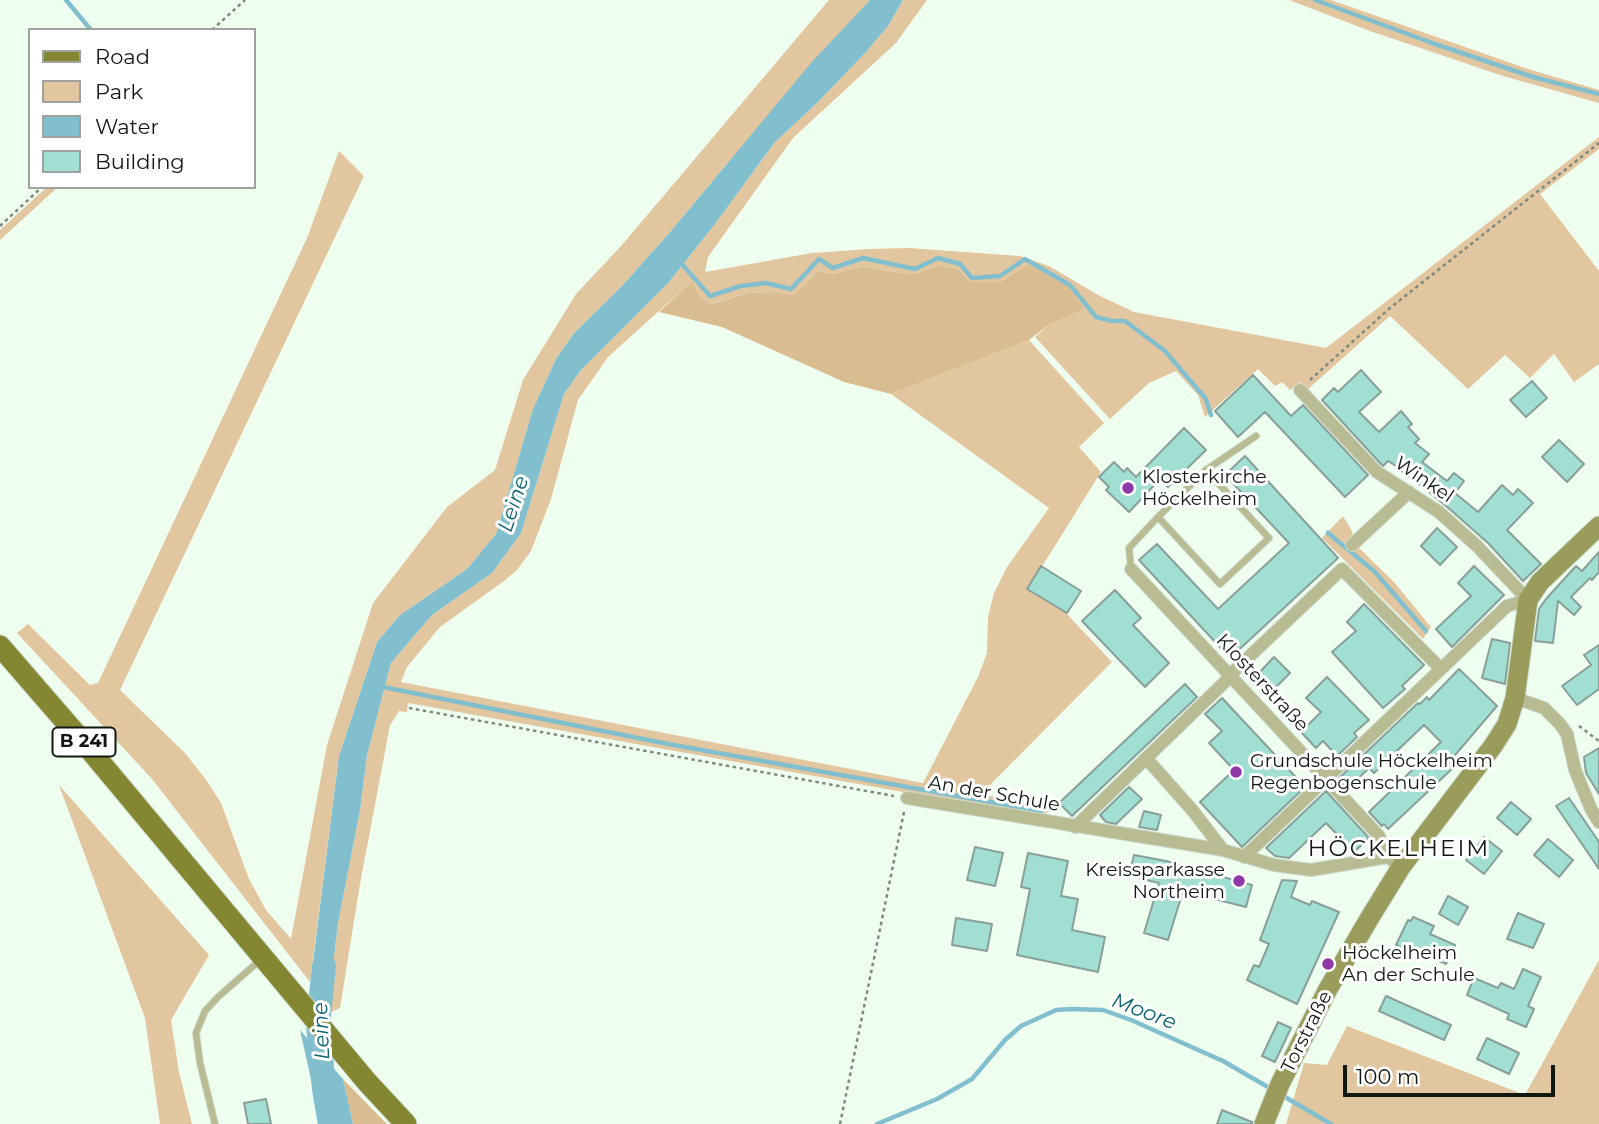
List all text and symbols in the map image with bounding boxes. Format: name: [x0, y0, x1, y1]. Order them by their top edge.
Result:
legend: [28, 28, 256, 189]
text: Road: [95, 44, 150, 69]
text: Park: [95, 79, 143, 104]
text: Water: [95, 114, 159, 139]
text: Building: [95, 149, 185, 174]
street label: Winkel: [1390, 452, 1458, 508]
place label: Klosterkirche Höckelheim: [1142, 466, 1267, 510]
water label: Leine: [493, 473, 535, 535]
marker: Klosterkirche Höckelheim: [1120, 480, 1136, 496]
street label: Klosterstraße: [1211, 629, 1313, 737]
road number: B 241: [52, 728, 116, 756]
place label: Grundschule Höckelheim Regenbogenschule: [1250, 750, 1493, 794]
marker: Grundschule Höckelheim Regenbogenschule: [1228, 764, 1244, 780]
street label: An der Schule: [927, 771, 1061, 817]
district label: HÖCKELHEIM: [1309, 835, 1489, 863]
place label: Kreissparkasse Northeim: [1085, 859, 1225, 903]
marker: Kreissparkasse Northeim: [1231, 873, 1247, 889]
place label: Höckelheim An der Schule: [1342, 942, 1475, 986]
marker: Höckelheim An der Schule: [1320, 956, 1336, 972]
street label: Torstraße: [1277, 987, 1337, 1077]
water label: Moore: [1108, 988, 1180, 1036]
water label: Leine: [308, 1002, 336, 1060]
scale bar: [1347, 1050, 1559, 1094]
text: 100 m: [1356, 1064, 1419, 1089]

